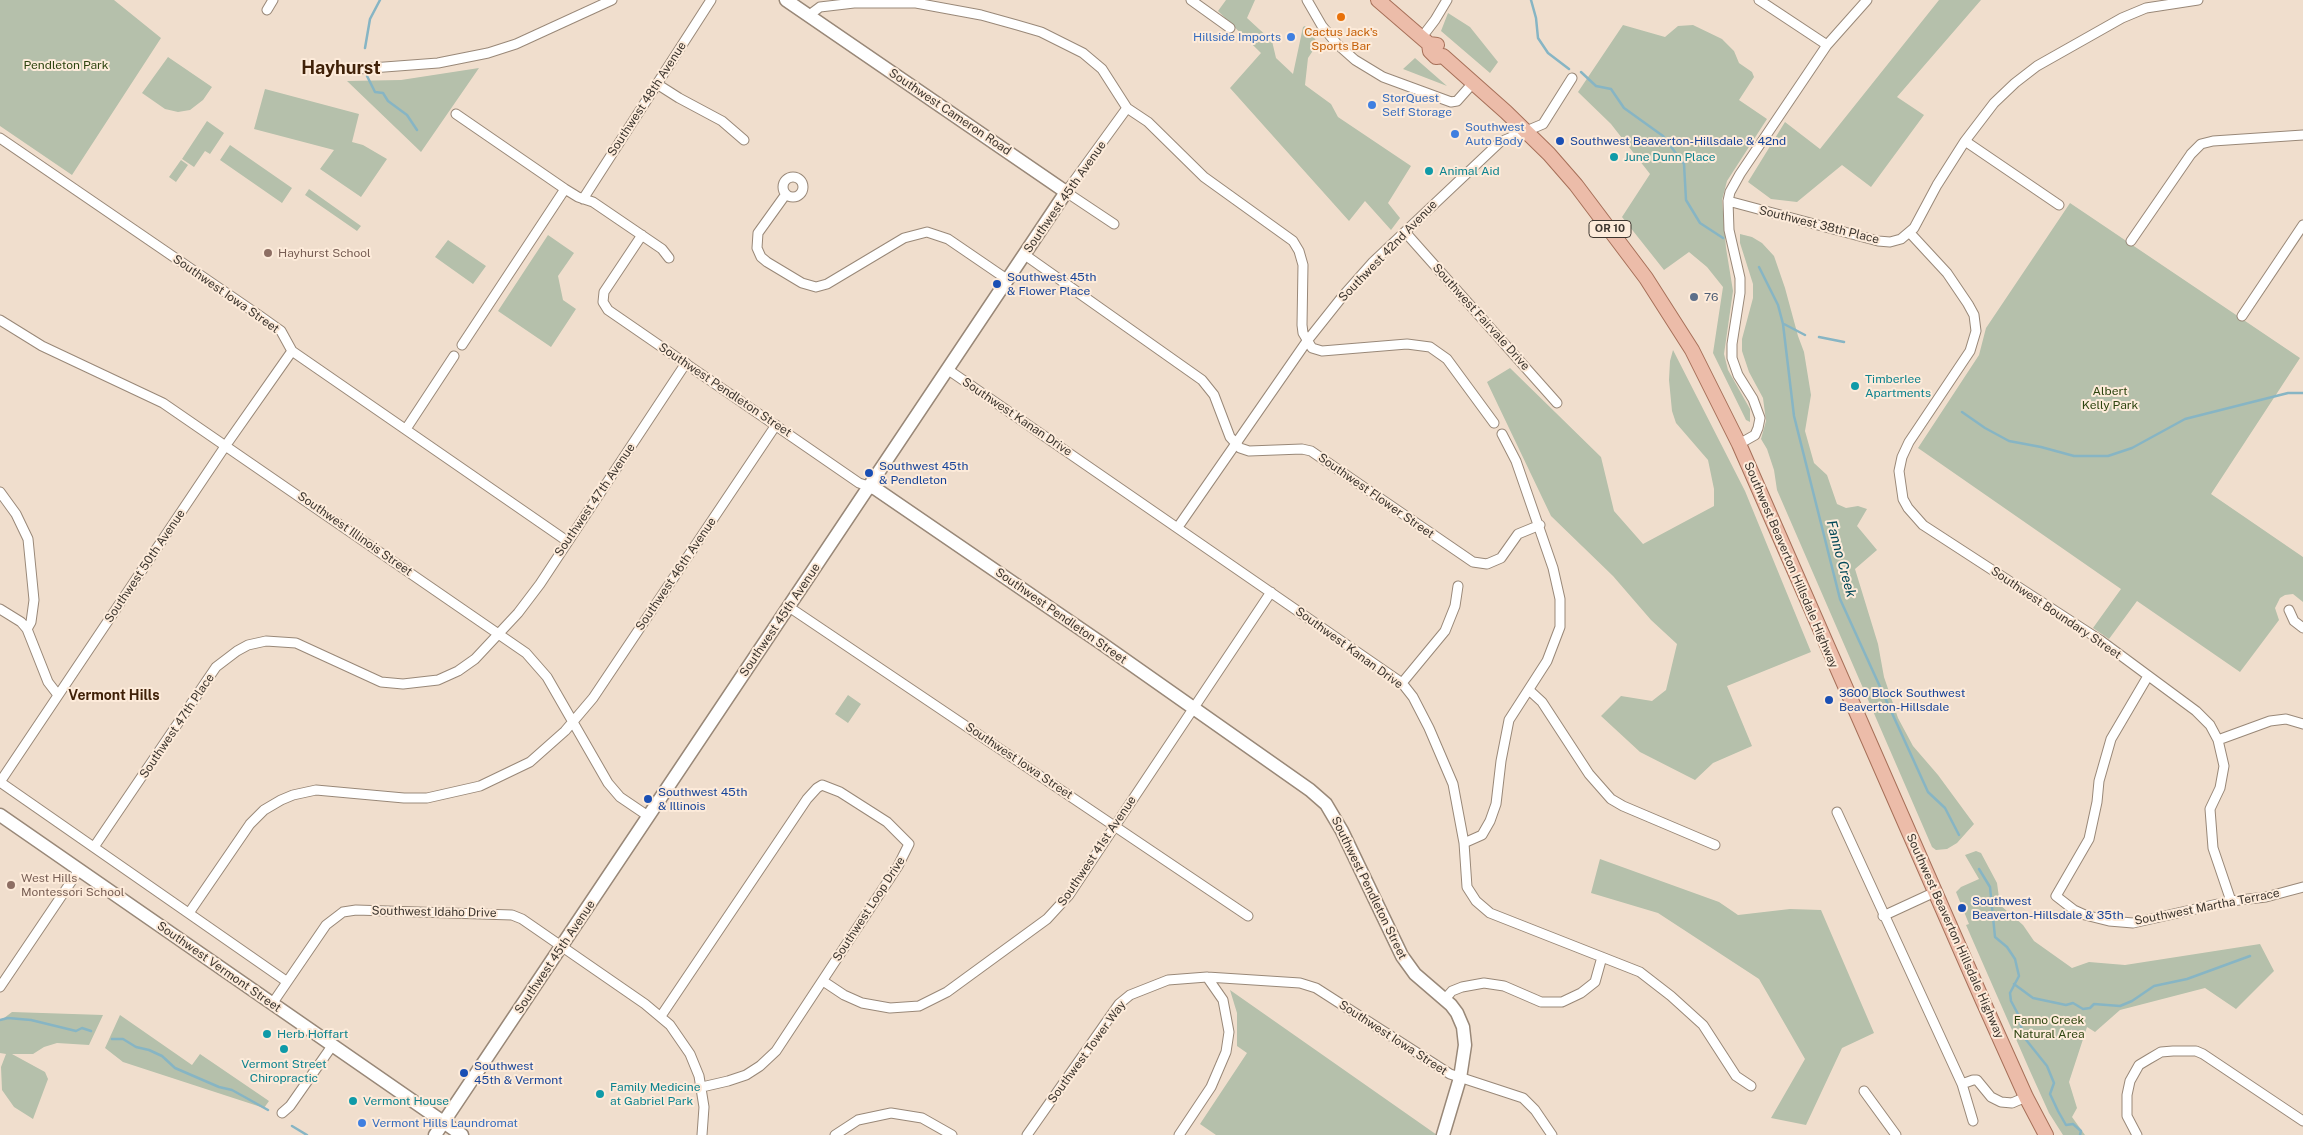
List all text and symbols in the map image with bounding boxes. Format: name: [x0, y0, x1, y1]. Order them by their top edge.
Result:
marker: Cactus Jack's Sports Bar: [1335, 11, 1347, 23]
place label: Cactus Jack's Sports Bar: [1304, 25, 1378, 53]
place label: Hillside Imports: [1193, 30, 1281, 44]
marker: Hillside Imports: [1285, 31, 1297, 43]
street label: Southwest 48th Avenue: [605, 39, 689, 159]
district label: Hayhurst: [301, 57, 381, 79]
park label: Pendleton Park: [23, 58, 109, 72]
street label: Southwest Cameron Road: [886, 66, 1014, 158]
place label: StorQuest Self Storage: [1382, 91, 1452, 119]
marker: StorQuest Self Storage: [1366, 99, 1378, 111]
place label: Southwest Auto Body: [1465, 120, 1525, 148]
marker: Southwest Auto Body: [1449, 128, 1461, 140]
place label: Southwest Beaverton-Hillsdale & 42nd: [1570, 134, 1786, 148]
marker: Southwest Beaverton-Hillsdale & 42nd: [1554, 135, 1566, 147]
street label: Southwest 45th Avenue: [1021, 138, 1109, 256]
place label: June Dunn Place: [1624, 150, 1716, 164]
marker: June Dunn Place: [1608, 151, 1620, 163]
place label: Animal Aid: [1439, 164, 1500, 178]
marker: Animal Aid: [1423, 165, 1435, 177]
street label: Southwest 42nd Avenue: [1336, 197, 1440, 305]
street label: Southwest 38th Place: [1757, 203, 1881, 247]
road number: OR 10: [1589, 220, 1631, 238]
place label: Hayhurst School: [278, 246, 371, 260]
marker: Hayhurst School: [262, 247, 274, 259]
street label: Southwest Iowa Street: [170, 252, 282, 336]
street label: Southwest Fairvale Drive: [1429, 261, 1533, 373]
place label: Southwest 45th & Flower Place: [1007, 270, 1096, 298]
marker: Southwest 45th & Flower Place: [991, 278, 1003, 290]
place label: 76: [1704, 290, 1718, 304]
marker: 76: [1688, 291, 1700, 303]
street label: Southwest Pendleton Street: [656, 340, 794, 440]
place label: Timberlee Apartments: [1865, 372, 1931, 400]
street label: Southwest Kanan Drive: [959, 375, 1075, 459]
marker: Timberlee Apartments: [1849, 380, 1861, 392]
park label: Albert Kelly Park: [2082, 384, 2138, 412]
street label: Southwest 47th Avenue: [552, 441, 638, 559]
street label: Southwest Flower Street: [1315, 450, 1437, 542]
place label: Southwest 45th & Pendleton: [879, 459, 968, 487]
street label: Southwest Beaverton Hillsdale Highway: [1741, 460, 1841, 670]
marker: Southwest 45th & Pendleton: [863, 467, 875, 479]
street label: Southwest Illinois Street: [295, 489, 415, 579]
street label: Southwest 50th Avenue: [102, 507, 188, 625]
street label: Southwest 46th Avenue: [633, 515, 719, 633]
water label: Fanno Creek: [1823, 519, 1859, 599]
street label: Southwest 45th Avenue: [737, 561, 823, 679]
street label: Southwest Boundary Street: [1988, 564, 2124, 662]
street label: Southwest Pendleton Street: [992, 565, 1130, 667]
street label: Southwest Kanan Drive: [1292, 604, 1406, 692]
street label: Southwest 47th Place: [137, 671, 217, 781]
place label: 3600 Block Southwest Beaverton-Hillsdale: [1839, 686, 1965, 714]
district label: Vermont Hills: [68, 688, 160, 704]
marker: 3600 Block Southwest Beaverton-Hillsdale: [1823, 694, 1835, 706]
street label: Southwest Iowa Street: [963, 720, 1075, 802]
place label: Southwest 45th & Illinois: [658, 785, 747, 813]
marker: Southwest 45th & Illinois: [642, 793, 654, 805]
street label: Southwest 41st Avenue: [1055, 793, 1139, 909]
street label: Southwest Pendleton Street: [1328, 814, 1410, 962]
street label: Southwest Beaverton Hillsdale Highway: [1903, 831, 2007, 1041]
street label: Southwest Loop Drive: [830, 854, 908, 964]
place label: West Hills Montessori School: [21, 871, 124, 899]
marker: West Hills Montessori School: [5, 879, 17, 891]
street label: Southwest Martha Terrace: [2133, 886, 2281, 928]
place label: Southwest Beaverton-Hillsdale & 35th: [1972, 894, 2124, 922]
street label: Southwest 45th Avenue: [512, 898, 598, 1016]
marker: Southwest Beaverton-Hillsdale & 35th: [1956, 902, 1968, 914]
street label: Southwest Idaho Drive: [371, 904, 497, 920]
street label: Southwest Vermont Street: [154, 919, 284, 1015]
street label: Southwest Tower Way: [1045, 998, 1129, 1106]
street label: Southwest Iowa Street: [1336, 998, 1450, 1078]
park label: Fanno Creek Natural Area: [2013, 1013, 2085, 1041]
place label: Herb Hoffart: [277, 1027, 348, 1041]
marker: Herb Hoffart: [261, 1028, 273, 1040]
marker: Vermont Street Chiropractic: [278, 1043, 290, 1055]
place label: Vermont Street Chiropractic: [241, 1057, 327, 1085]
place label: Southwest 45th & Vermont: [474, 1059, 563, 1087]
marker: Southwest 45th & Vermont: [458, 1067, 470, 1079]
place label: Family Medicine at Gabriel Park: [610, 1080, 701, 1108]
marker: Family Medicine at Gabriel Park: [594, 1088, 606, 1100]
place label: Vermont House: [363, 1094, 449, 1108]
marker: Vermont House: [347, 1095, 359, 1107]
place label: Vermont Hills Laundromat: [372, 1116, 518, 1130]
marker: Vermont Hills Laundromat: [356, 1117, 368, 1129]

